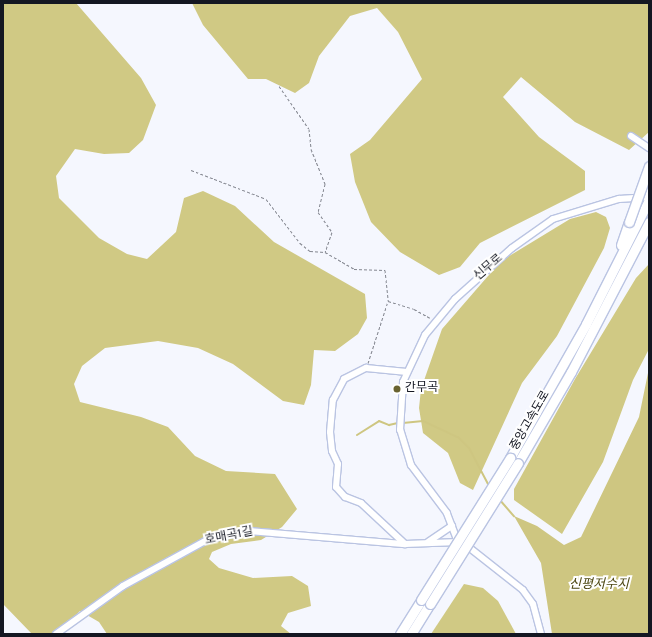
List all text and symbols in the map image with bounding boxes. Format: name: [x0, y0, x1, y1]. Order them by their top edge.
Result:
street label: 신무로: [472, 252, 506, 284]
place label: 간무곡: [405, 382, 438, 396]
marker: 간무곡: [392, 384, 402, 394]
street label: 중앙고속도로: [508, 389, 554, 453]
street label: 호매곡1길: [204, 525, 254, 549]
water label: 신평저수지: [569, 577, 629, 593]

